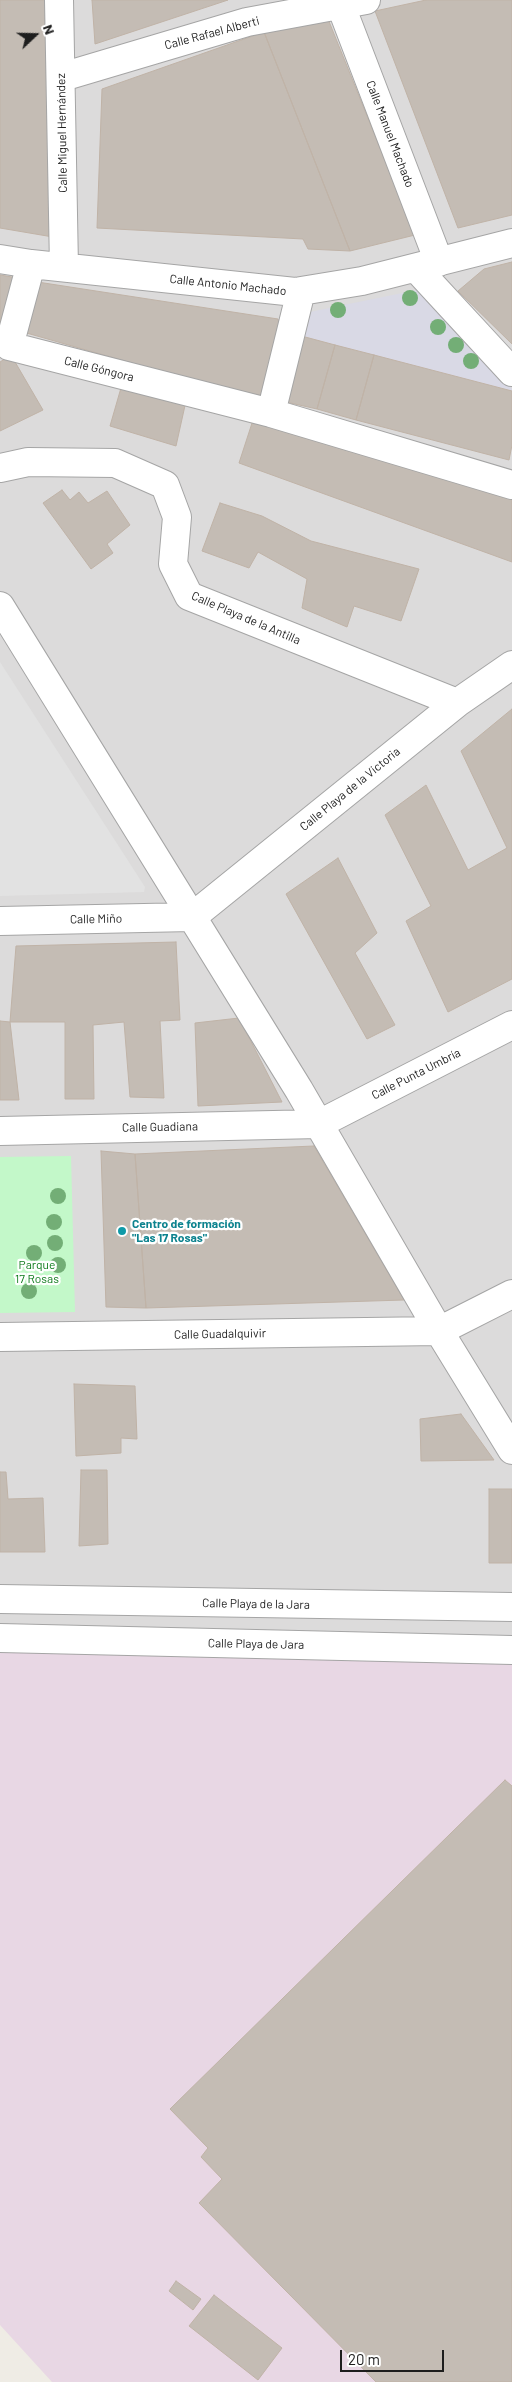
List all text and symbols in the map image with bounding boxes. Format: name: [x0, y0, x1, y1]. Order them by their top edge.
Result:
north arrow: [10, 10, 60, 60]
street label: Calle Rafael Alberti: [163, 13, 261, 53]
text: N: [40, 22, 59, 37]
street label: Calle Miguel Hernández: [54, 73, 70, 193]
street label: Calle Manuel Machado: [363, 78, 417, 190]
street label: Calle Antonio Machado: [169, 272, 287, 298]
street label: Calle Góngora: [63, 353, 135, 385]
street label: Calle Playa de la Antilla: [189, 589, 303, 647]
street label: Calle Playa de la Victoria: [297, 744, 403, 834]
street label: Calle Miño: [70, 911, 122, 927]
street label: Calle Punta Umbría: [369, 1045, 463, 1103]
street label: Calle Guadiana: [122, 1119, 198, 1135]
place label: Centro de formación "Las 17 Rosas": [132, 1217, 241, 1245]
marker: Centro de formación "Las 17 Rosas": [116, 1225, 128, 1237]
park label: Parque 17 Rosas: [15, 1258, 59, 1286]
street label: Calle Guadalquivir: [174, 1326, 266, 1342]
street label: Calle Playa de la Jara: [202, 1596, 310, 1612]
street label: Calle Playa de Jara: [208, 1636, 304, 1652]
scale bar: [342, 2340, 446, 2372]
text: 20 m: [348, 2350, 380, 2368]

